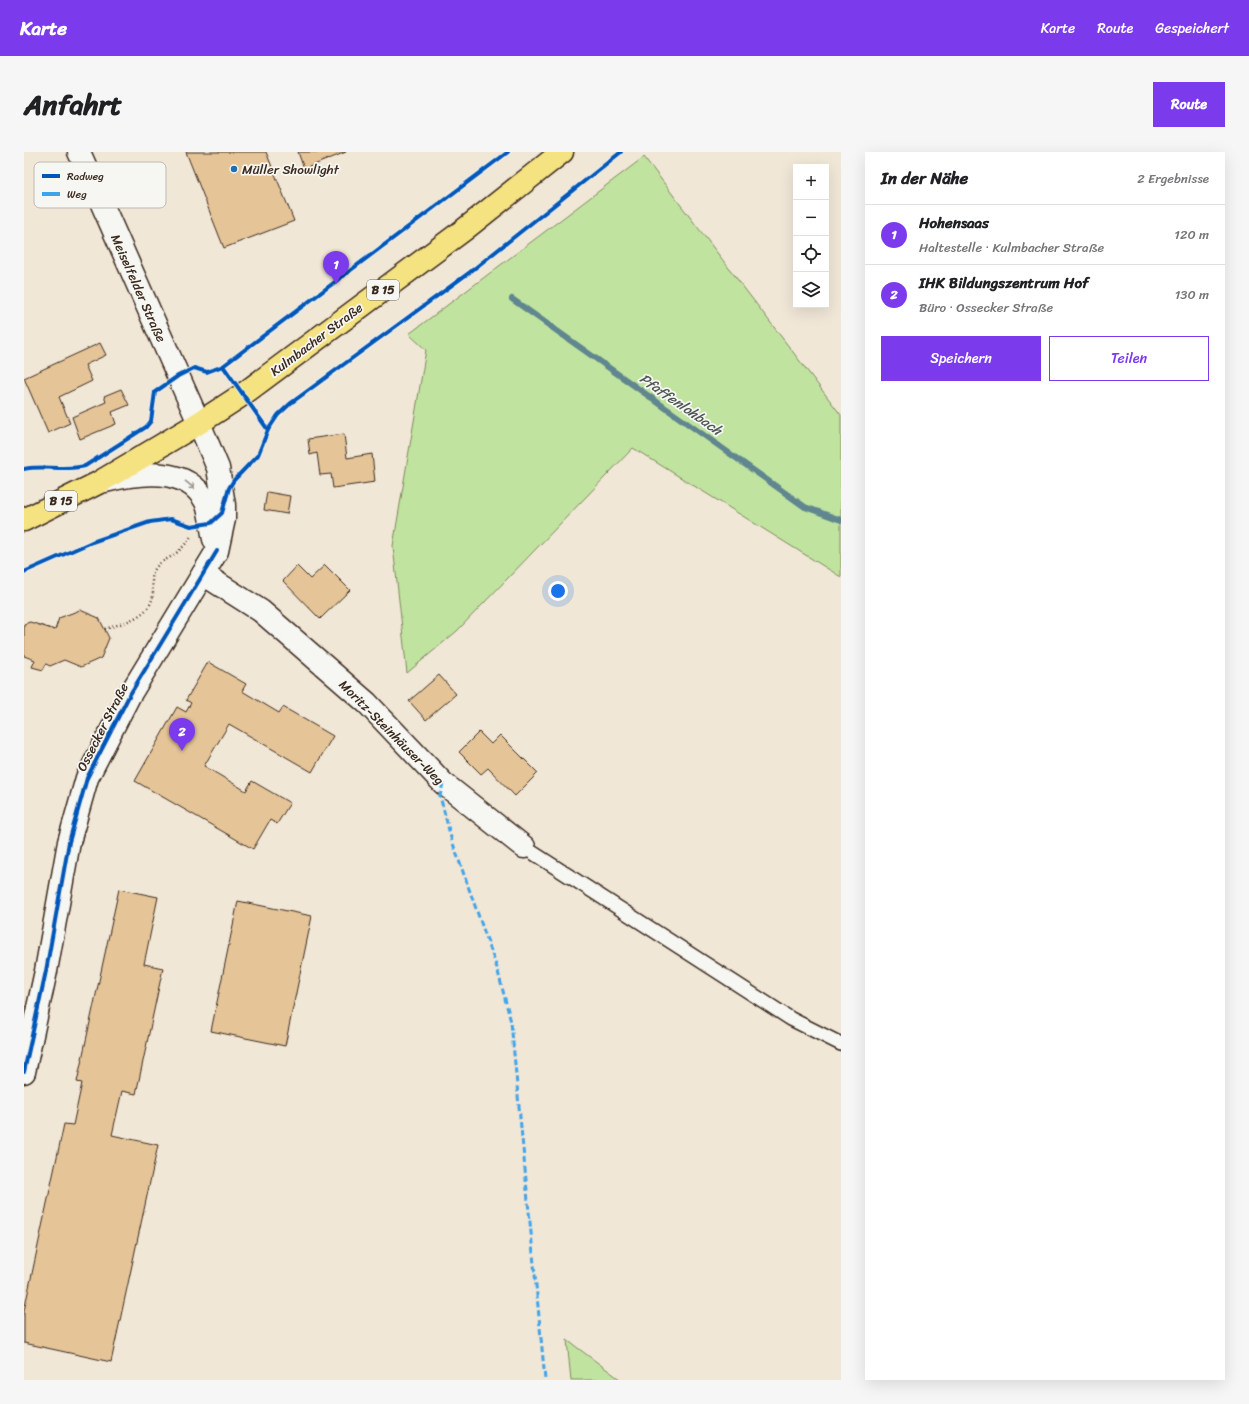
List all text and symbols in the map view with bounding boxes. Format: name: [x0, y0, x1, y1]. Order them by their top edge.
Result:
text: Karte: [20, 12, 67, 45]
text: Karte: [1041, 16, 1075, 41]
text: Route: [1097, 16, 1133, 41]
text: Gespeichert: [1155, 16, 1229, 41]
text: Anfahrt: [24, 80, 122, 129]
button: Route: [1153, 82, 1225, 127]
place label: Müller Showlight: [242, 158, 340, 181]
legend: [34, 162, 166, 208]
text: In der Nähe: [881, 163, 968, 193]
marker: Müller Showlight: [229, 164, 239, 174]
map controls: [793, 164, 829, 308]
button: +: [793, 164, 829, 200]
text: Radweg: [67, 167, 104, 186]
text: 2 Ergebnisse: [1137, 167, 1209, 190]
text: Weg: [67, 185, 87, 204]
button: −: [793, 200, 829, 236]
text: Hohensaas: [919, 210, 989, 236]
text: 1: [891, 223, 897, 246]
text: 120 m: [1174, 223, 1209, 246]
street label: Meiselfelder Straße: [104, 230, 173, 346]
button: locate: [793, 236, 829, 272]
text: Haltestelle · Kulmbacher Straße: [919, 236, 1104, 259]
pin: 1: [323, 251, 349, 284]
text: IHK Bildungszentrum Hof: [919, 270, 1089, 296]
button: layers: [793, 272, 829, 308]
road number: B 15: [367, 280, 399, 300]
text: 2: [890, 283, 898, 306]
text: 130 m: [1175, 283, 1209, 306]
street label: Kulmbacher Straße: [265, 296, 368, 382]
text: Büro · Ossecker Straße: [919, 296, 1053, 319]
button: Speichern: [881, 336, 1041, 381]
button: Teilen: [1049, 336, 1209, 381]
water label: Pfaffenlohbach: [634, 367, 729, 443]
one-way arrow: [185, 480, 196, 489]
road number: B 15: [45, 491, 77, 511]
your location: [548, 581, 568, 601]
street label: Moritz-Steinhäuser-Weg: [333, 674, 450, 791]
street label: Ossecker Straße: [70, 679, 135, 776]
pin: 2: [169, 718, 195, 751]

